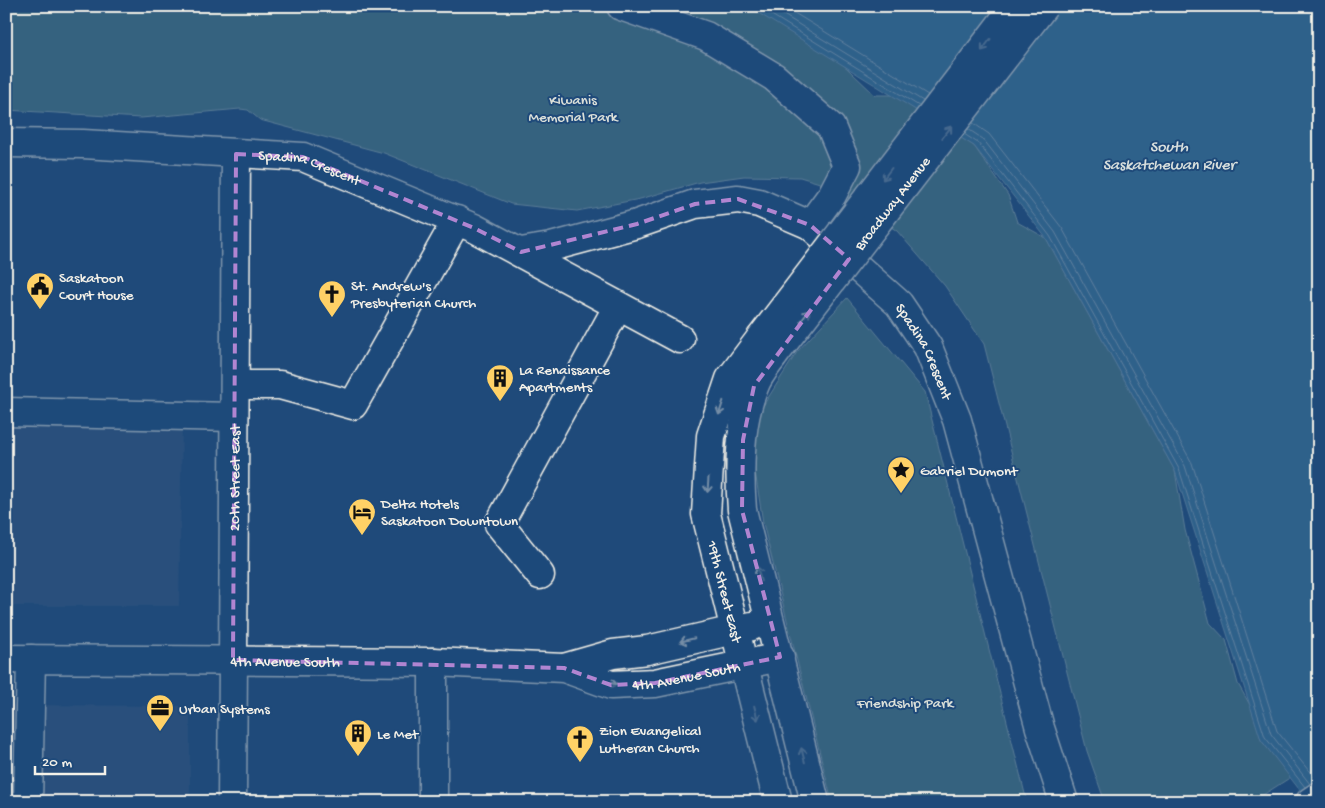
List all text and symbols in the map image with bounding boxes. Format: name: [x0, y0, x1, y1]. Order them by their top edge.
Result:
one-way arrow: [980, 38, 991, 51]
park label: Kiwanis Memorial Park: [529, 92, 619, 127]
one-way arrow: [942, 126, 953, 139]
water label: South Saskatchewan River: [1103, 139, 1239, 176]
street label: Spadina Crescent: [258, 147, 365, 192]
street label: Broadway Avenue: [851, 153, 936, 255]
one-way arrow: [881, 167, 892, 180]
place label: Saskatoon Court House: [59, 270, 134, 305]
public building icon: Saskatoon Court House: [25, 271, 55, 310]
place label: St. Andrew's Presbyterian Church: [350, 278, 476, 313]
church icon: St. Andrew's Presbyterian Church: [317, 279, 347, 318]
street label: Spadina Crescent: [890, 301, 956, 404]
one-way arrow: [800, 309, 810, 323]
place label: La Renaissance Apartments: [519, 362, 610, 397]
building icon: La Renaissance Apartments: [485, 363, 515, 402]
one-way arrow: [715, 399, 725, 415]
street label: 20th Street East: [227, 423, 245, 531]
place icon: Gabriel Dumont: [886, 455, 916, 494]
place label: Gabriel Dumont: [920, 463, 1019, 481]
one-way arrow: [704, 477, 713, 493]
place label: Delta Hotels Saskatoon Downtown: [380, 496, 518, 531]
hotel icon: Delta Hotels Saskatoon Downtown: [347, 497, 377, 536]
street label: 19th Street East: [702, 538, 745, 646]
one-way arrow: [754, 567, 763, 583]
one-way arrow: [679, 636, 695, 645]
street label: 4th Avenue South: [230, 654, 340, 672]
street label: 4th Avenue South: [632, 659, 742, 695]
one-way arrow: [601, 679, 617, 689]
office icon: Urban Systems: [145, 693, 175, 732]
park label: Friendship Park: [856, 695, 954, 713]
place label: Urban Systems: [179, 701, 270, 719]
one-way arrow: [752, 704, 761, 720]
building icon: Le Met: [343, 718, 373, 757]
place label: Zion Evangelical Lutheran Church: [599, 723, 701, 758]
church icon: Zion Evangelical Lutheran Church: [565, 724, 595, 763]
place label: Le Met: [377, 726, 420, 744]
scale bar: [35, 743, 105, 775]
one-way arrow: [798, 747, 807, 763]
text: 20 m: [42, 754, 72, 772]

